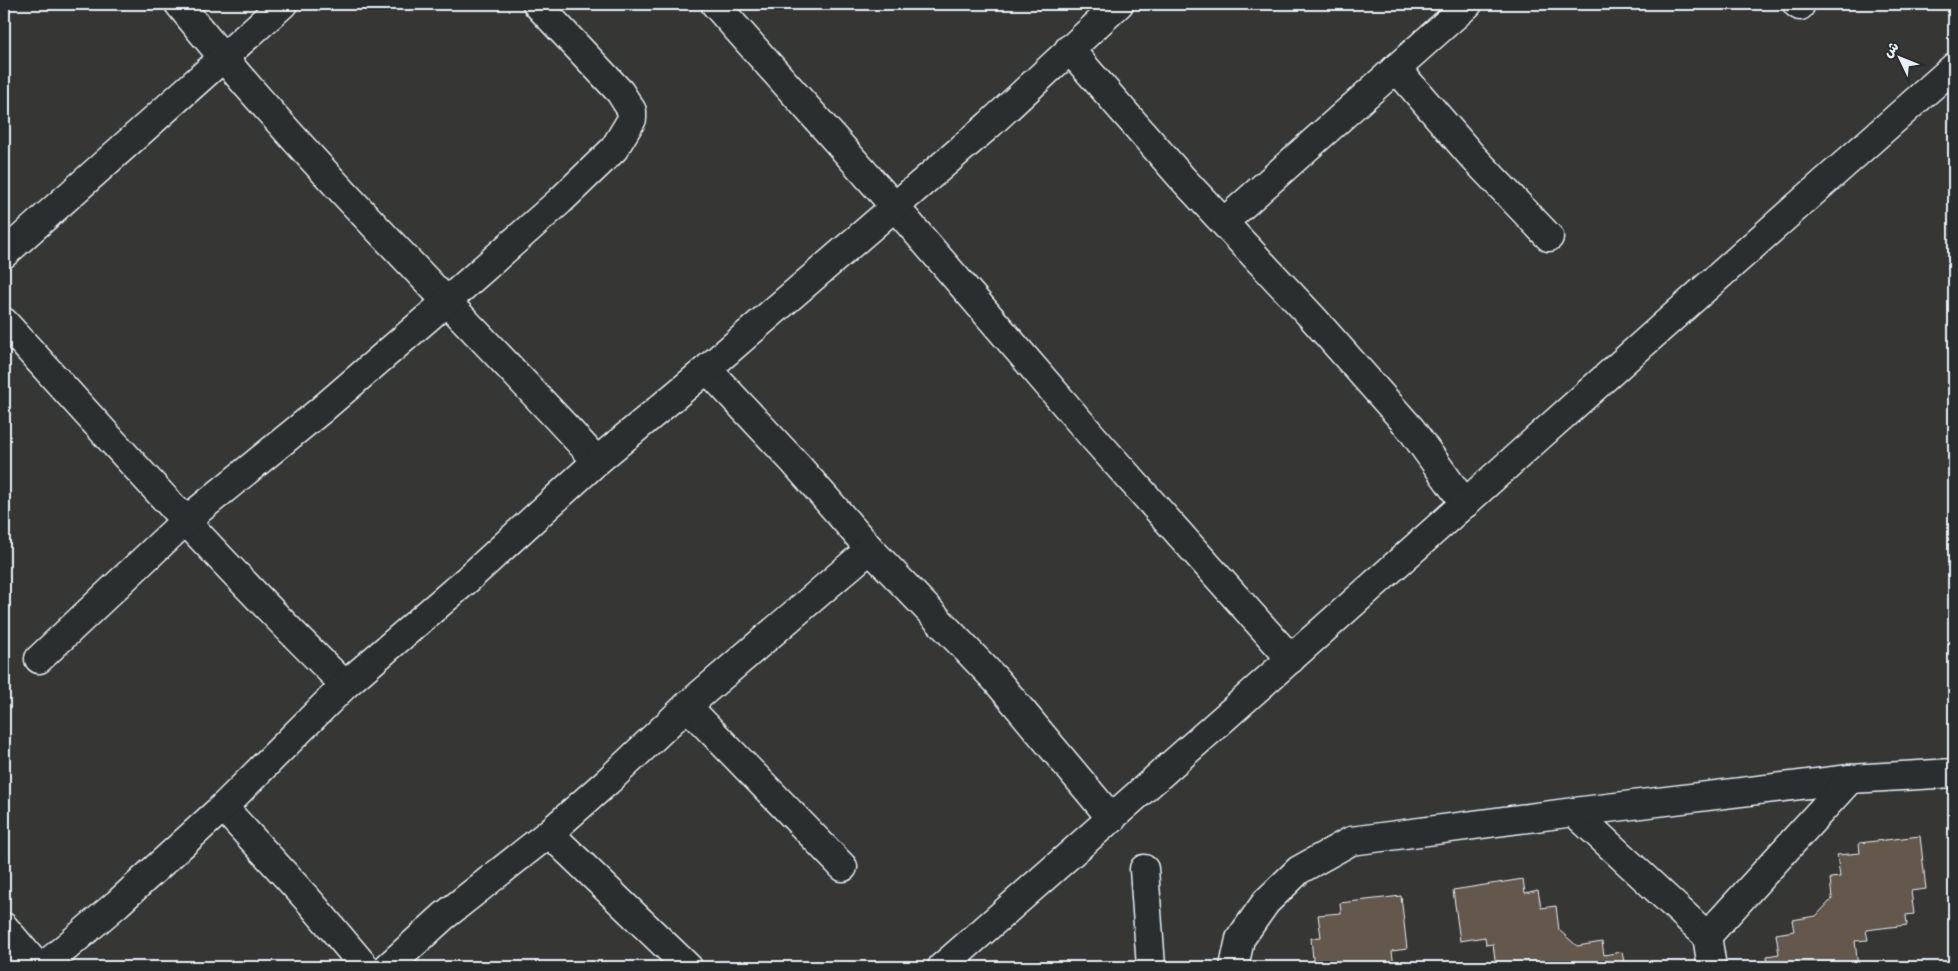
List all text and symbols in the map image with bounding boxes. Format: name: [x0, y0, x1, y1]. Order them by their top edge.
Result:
north arrow: [1876, 32, 1926, 82]
text: ش: [1878, 37, 1902, 61]

